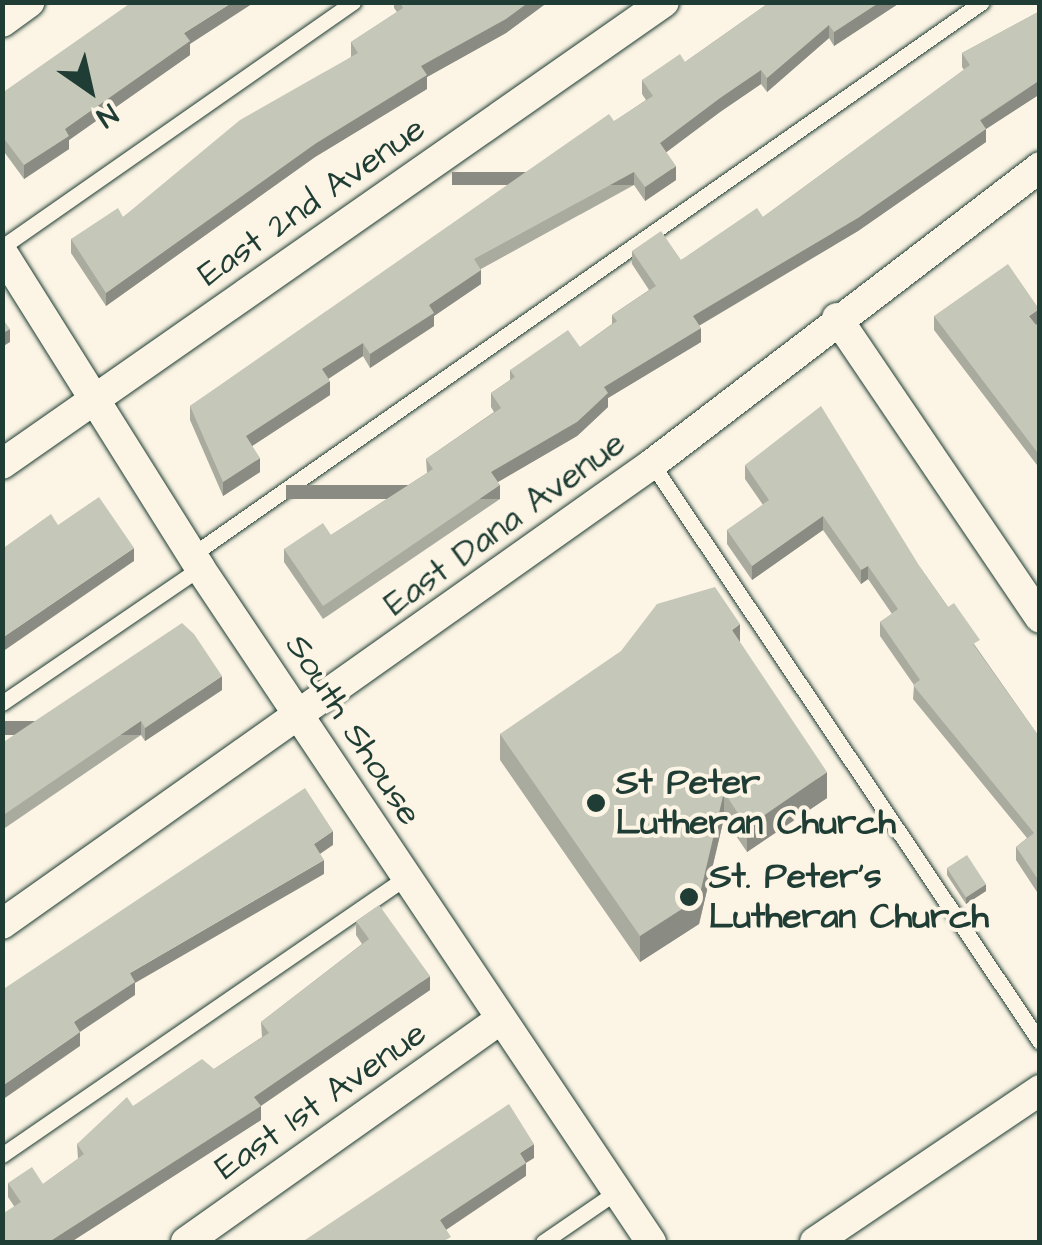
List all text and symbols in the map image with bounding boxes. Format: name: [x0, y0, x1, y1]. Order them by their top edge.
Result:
north arrow: [40, 40, 140, 140]
text: N: [89, 94, 125, 136]
street label: East 2nd Avenue: [190, 108, 434, 296]
street label: East Dana Avenue: [376, 422, 634, 626]
street label: South Shouse: [276, 627, 430, 833]
place label: St Peter Lutheran Church: [616, 762, 896, 844]
marker: St Peter Lutheran Church: [585, 792, 607, 814]
place label: St. Peter's Lutheran Church: [709, 856, 989, 938]
marker: St. Peter's Lutheran Church: [678, 886, 700, 908]
street label: East 1st Avenue: [207, 1013, 435, 1189]

